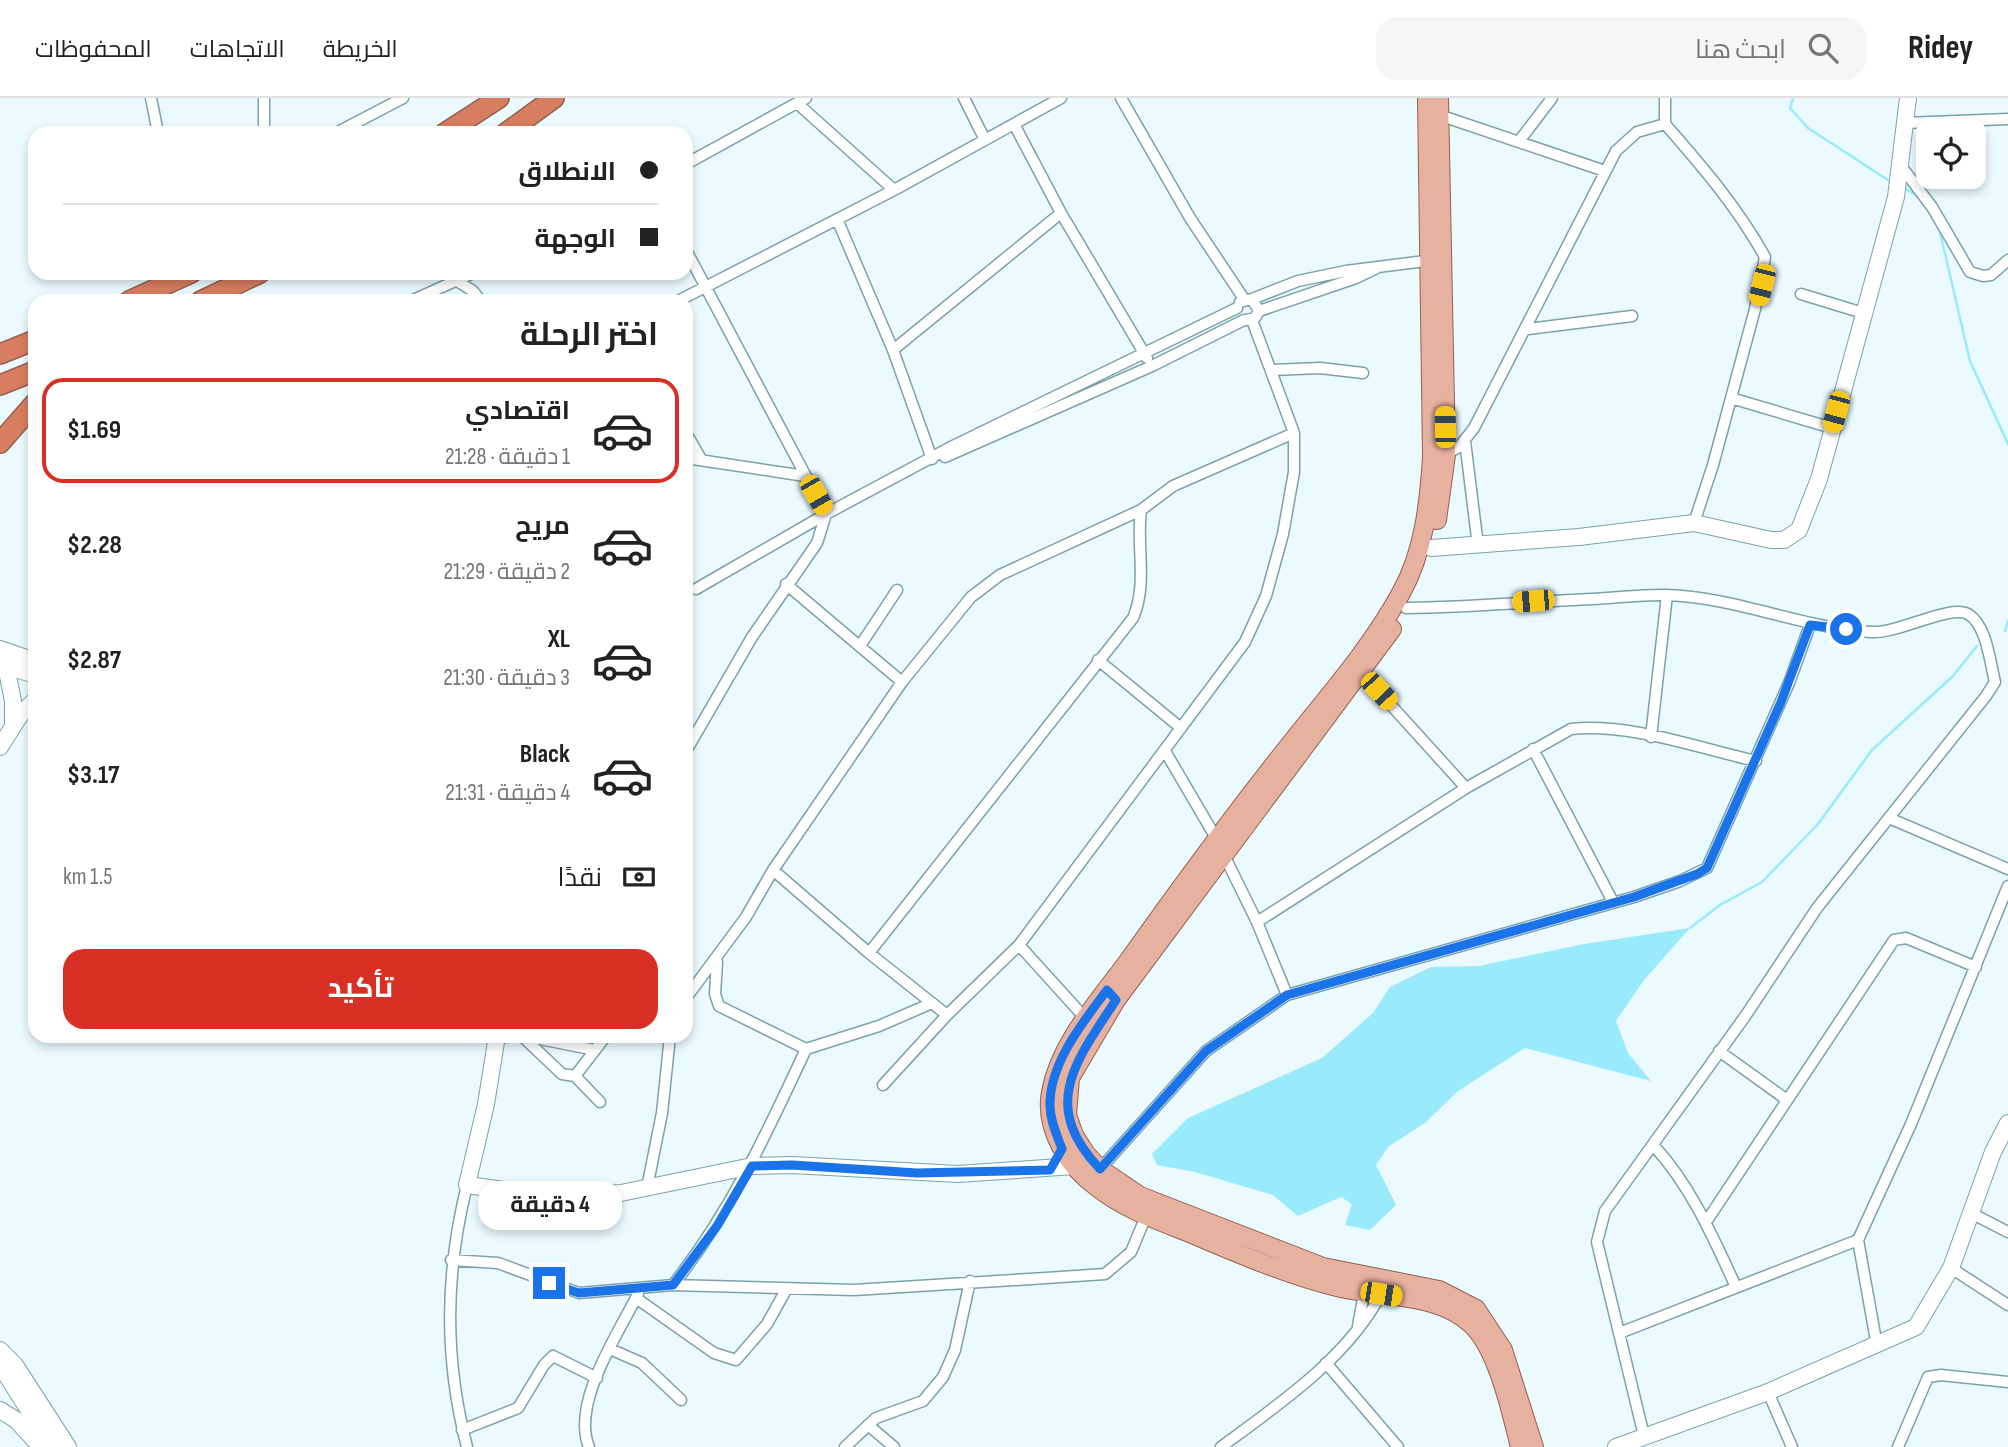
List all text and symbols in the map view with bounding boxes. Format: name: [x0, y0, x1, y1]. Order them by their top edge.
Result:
search box: [1376, 17, 1866, 80]
text: Ridey: [1908, 28, 1973, 68]
icon: search: [1804, 29, 1842, 67]
text: المحفوظات: [35, 35, 152, 64]
text: الاتجاهات: [190, 35, 285, 64]
text: الخريطة: [323, 35, 398, 64]
text: ابحث هنا: [1695, 35, 1786, 66]
map controls: [1916, 119, 1986, 189]
button: locate: [1916, 119, 1986, 189]
text: الانطلاق: [518, 157, 616, 188]
text: الوجهة: [535, 224, 616, 255]
car: [1747, 262, 1778, 308]
text: اختر الرحلة: [520, 316, 658, 355]
car: [1821, 389, 1852, 435]
text: اقتصادي: [465, 396, 570, 427]
icon: car: [591, 399, 654, 462]
car: [1435, 406, 1456, 448]
text: $1.69: [67, 415, 121, 446]
text: 1 دقيقة · 21:28: [445, 443, 570, 471]
car: [797, 472, 836, 518]
text: مريح: [515, 511, 570, 542]
icon: car: [591, 514, 654, 577]
text: $2.28: [67, 530, 122, 561]
text: 2 دقيقة · 21:29: [444, 558, 570, 586]
car: [1512, 589, 1555, 613]
route start: [1830, 613, 1862, 645]
text: XL: [548, 624, 570, 655]
icon: car: [591, 629, 654, 692]
text: $2.87: [67, 645, 121, 676]
text: 3 دقيقة · 21:30: [443, 664, 570, 692]
car: [1357, 668, 1402, 714]
text: Black: [520, 739, 570, 770]
icon: car: [591, 744, 654, 807]
text: $3.17: [67, 760, 119, 791]
text: 4 دقيقة · 21:31: [445, 779, 570, 807]
icon: cash: [620, 858, 658, 896]
text: 1.5 km: [63, 863, 112, 891]
text: نقدًا: [558, 863, 602, 894]
button: تأكيد: [63, 949, 658, 1029]
callout: 4 دقيقة: [477, 1182, 621, 1230]
text: 4 دقيقة: [510, 1191, 590, 1219]
route end: [533, 1267, 565, 1299]
car: [1359, 1280, 1404, 1308]

